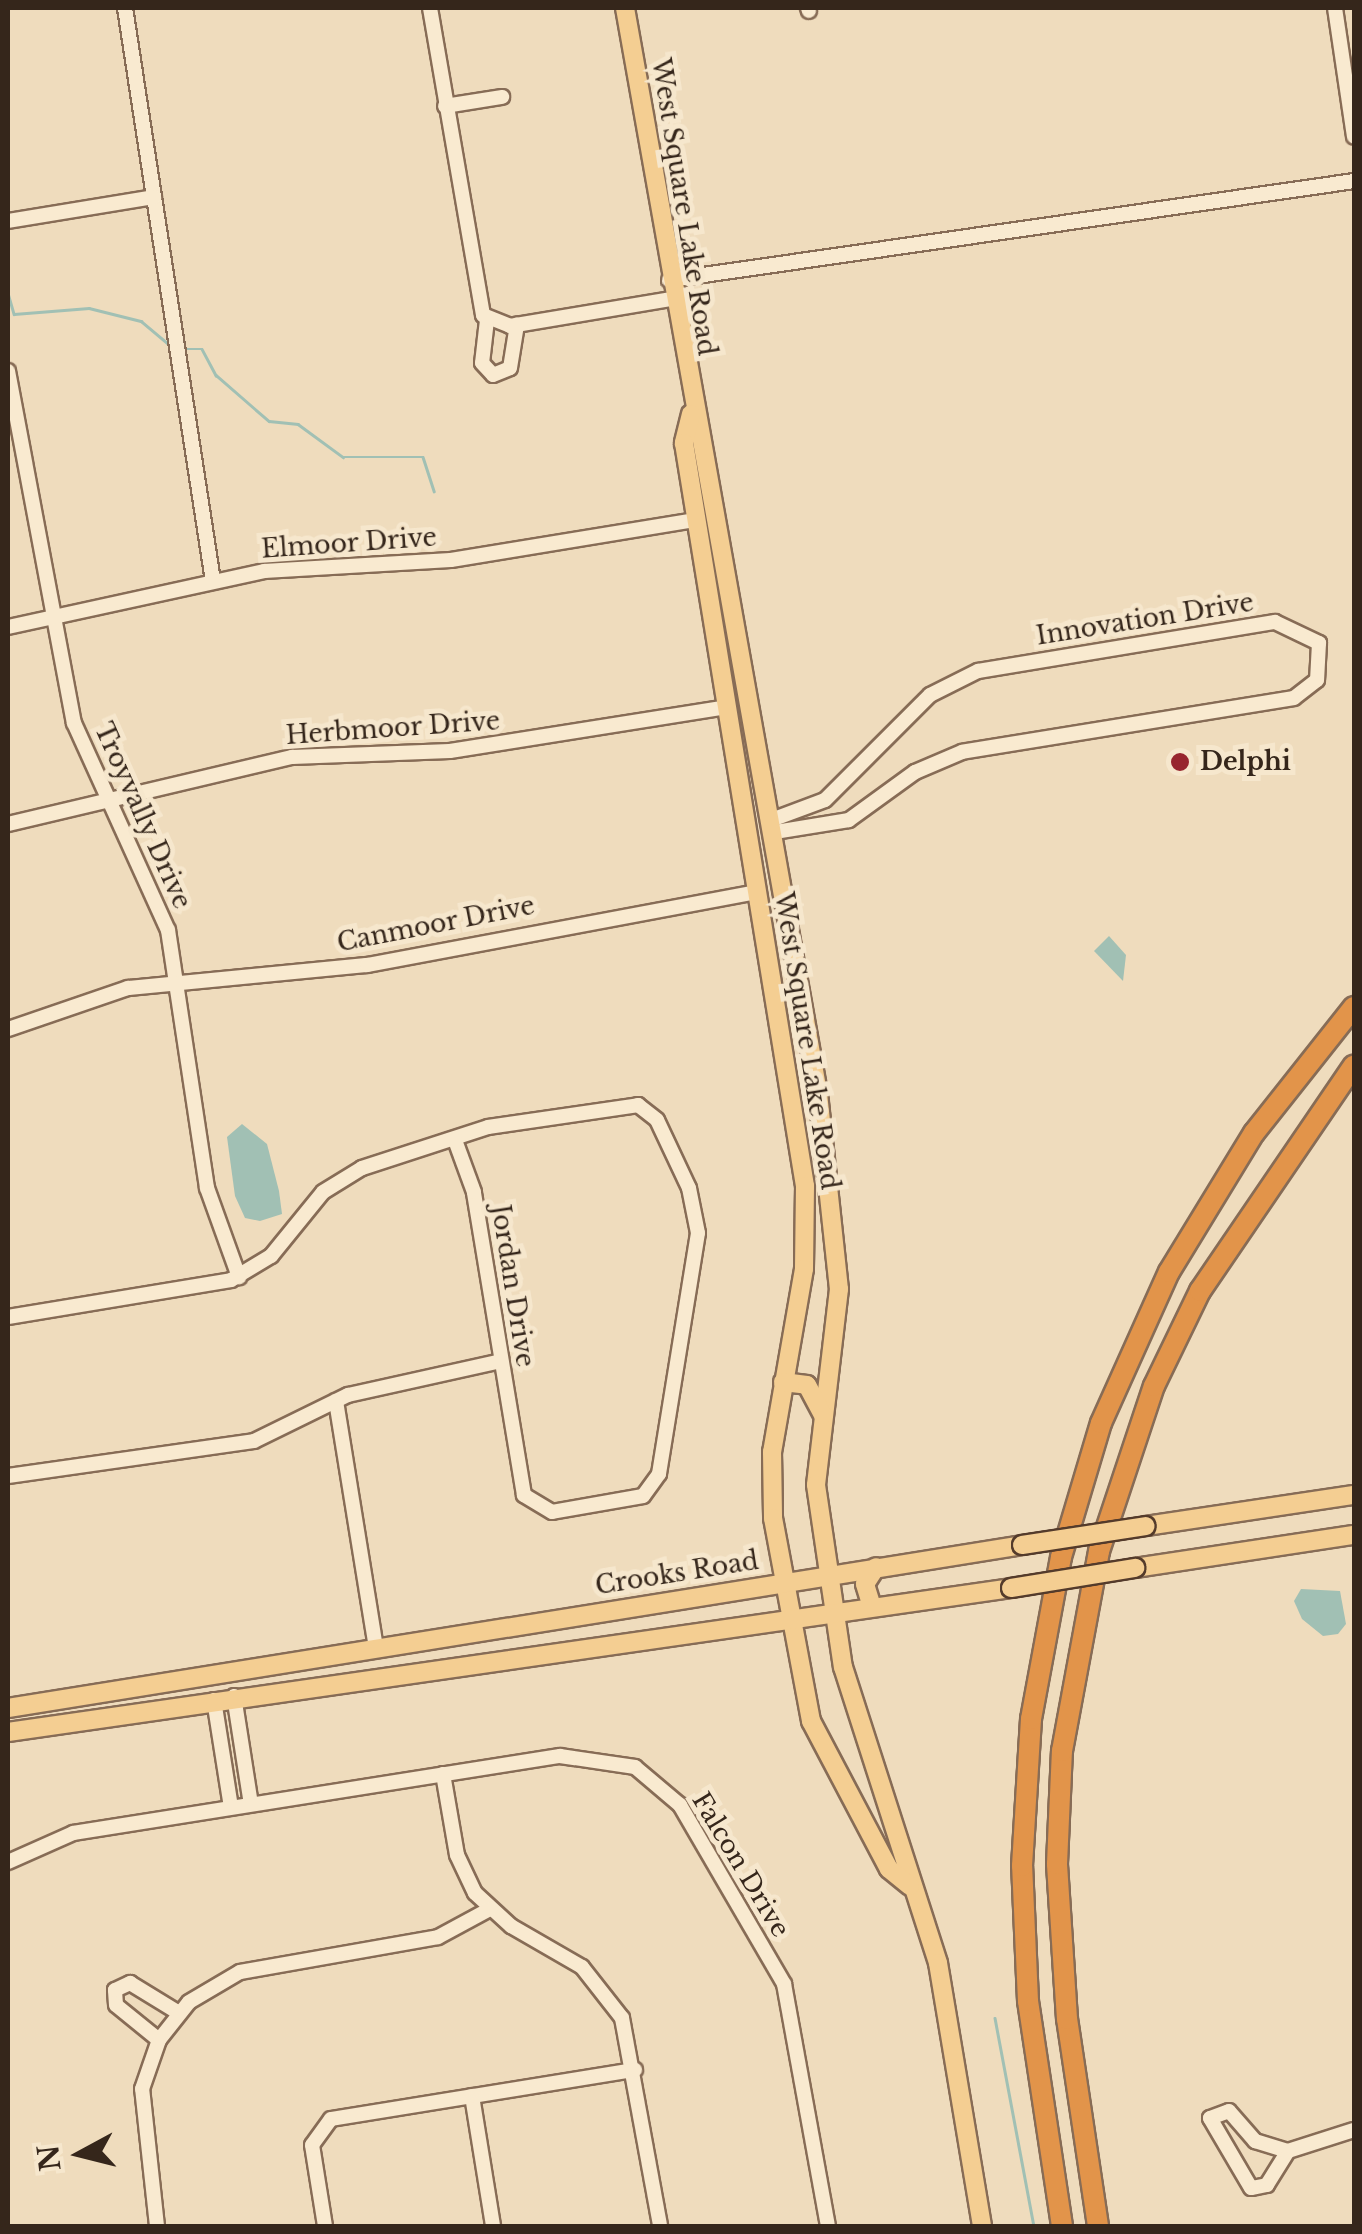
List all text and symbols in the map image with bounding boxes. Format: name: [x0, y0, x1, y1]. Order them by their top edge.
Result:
street label: West Square Lake Road: [645, 56, 721, 358]
street label: Elmoor Drive: [260, 523, 438, 565]
street label: Innovation Drive: [1034, 588, 1256, 652]
street label: Herbmoor Drive: [285, 707, 501, 751]
street label: Troyvally Drive: [87, 718, 197, 914]
place label: Delphi: [1200, 747, 1291, 777]
marker: Delphi: [1169, 751, 1191, 773]
street label: West Square Lake Road: [768, 890, 844, 1192]
street label: Canmoor Drive: [334, 891, 538, 959]
street label: Jordan Drive: [484, 1203, 540, 1369]
street label: Crooks Road: [593, 1546, 761, 1602]
street label: Falcon Drive: [685, 1787, 795, 1943]
north arrow: [30, 2104, 130, 2204]
text: N: [31, 2143, 69, 2173]

